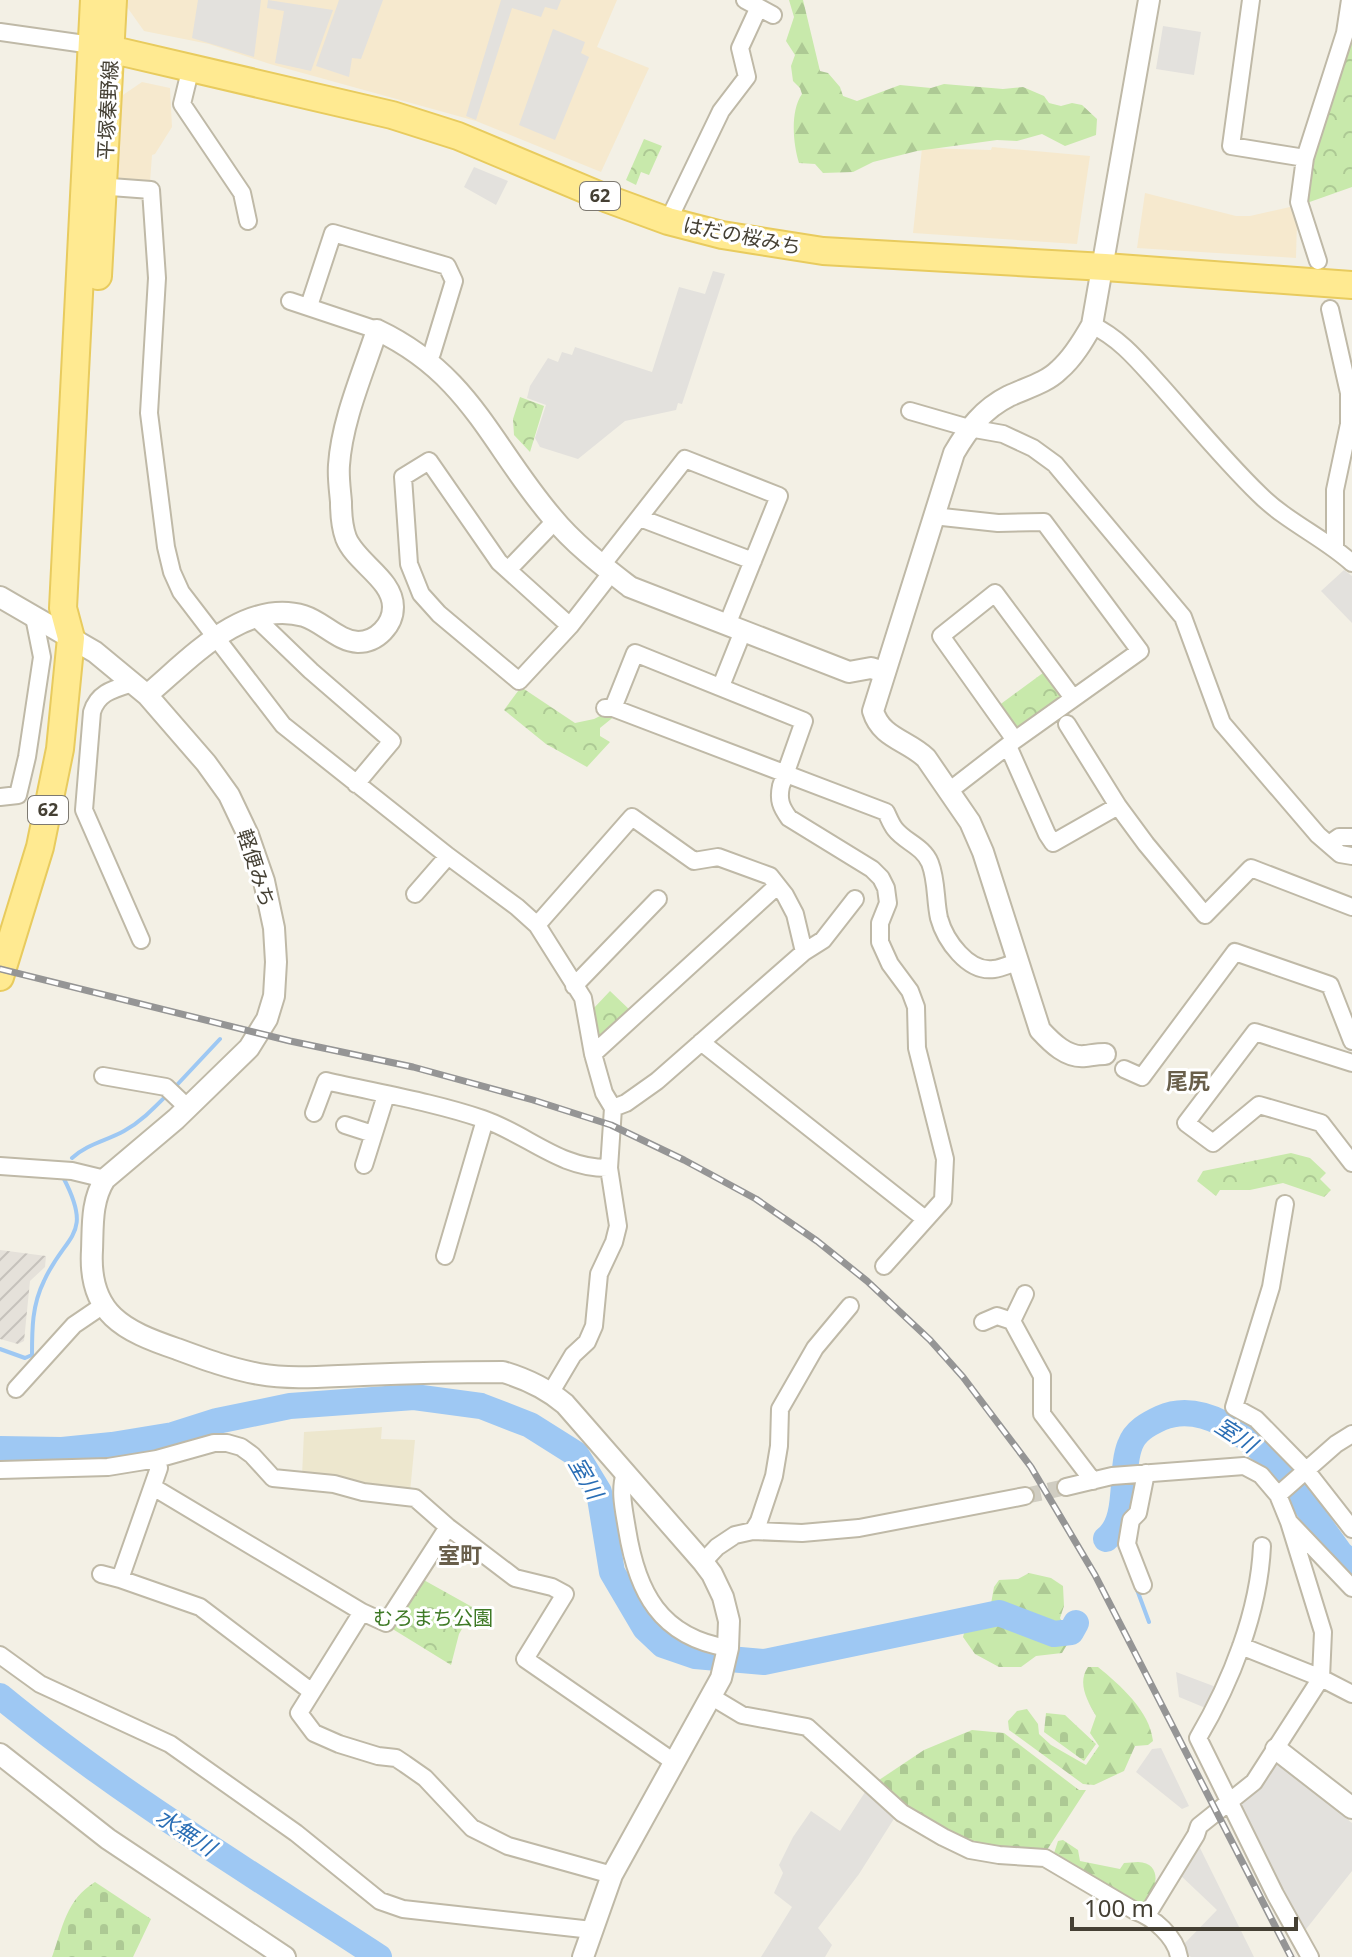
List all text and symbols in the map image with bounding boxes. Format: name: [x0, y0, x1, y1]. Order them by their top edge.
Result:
street label: 平塚秦野線: [91, 59, 124, 161]
road number: 62: [580, 182, 620, 210]
street label: はだの桜みち: [681, 211, 803, 260]
road number: 62: [28, 796, 68, 824]
street label: 軽便みち: [231, 826, 282, 910]
district label: 尾尻: [1166, 1065, 1210, 1095]
water label: 室川: [1210, 1410, 1265, 1460]
water label: 室川: [563, 1451, 612, 1506]
district label: 室町: [438, 1539, 482, 1569]
park label: むろまち公園: [373, 1604, 493, 1631]
water label: 水無川: [151, 1801, 224, 1863]
scale bar: [1072, 1881, 1296, 1931]
text: 100 m: [1084, 1891, 1154, 1924]

